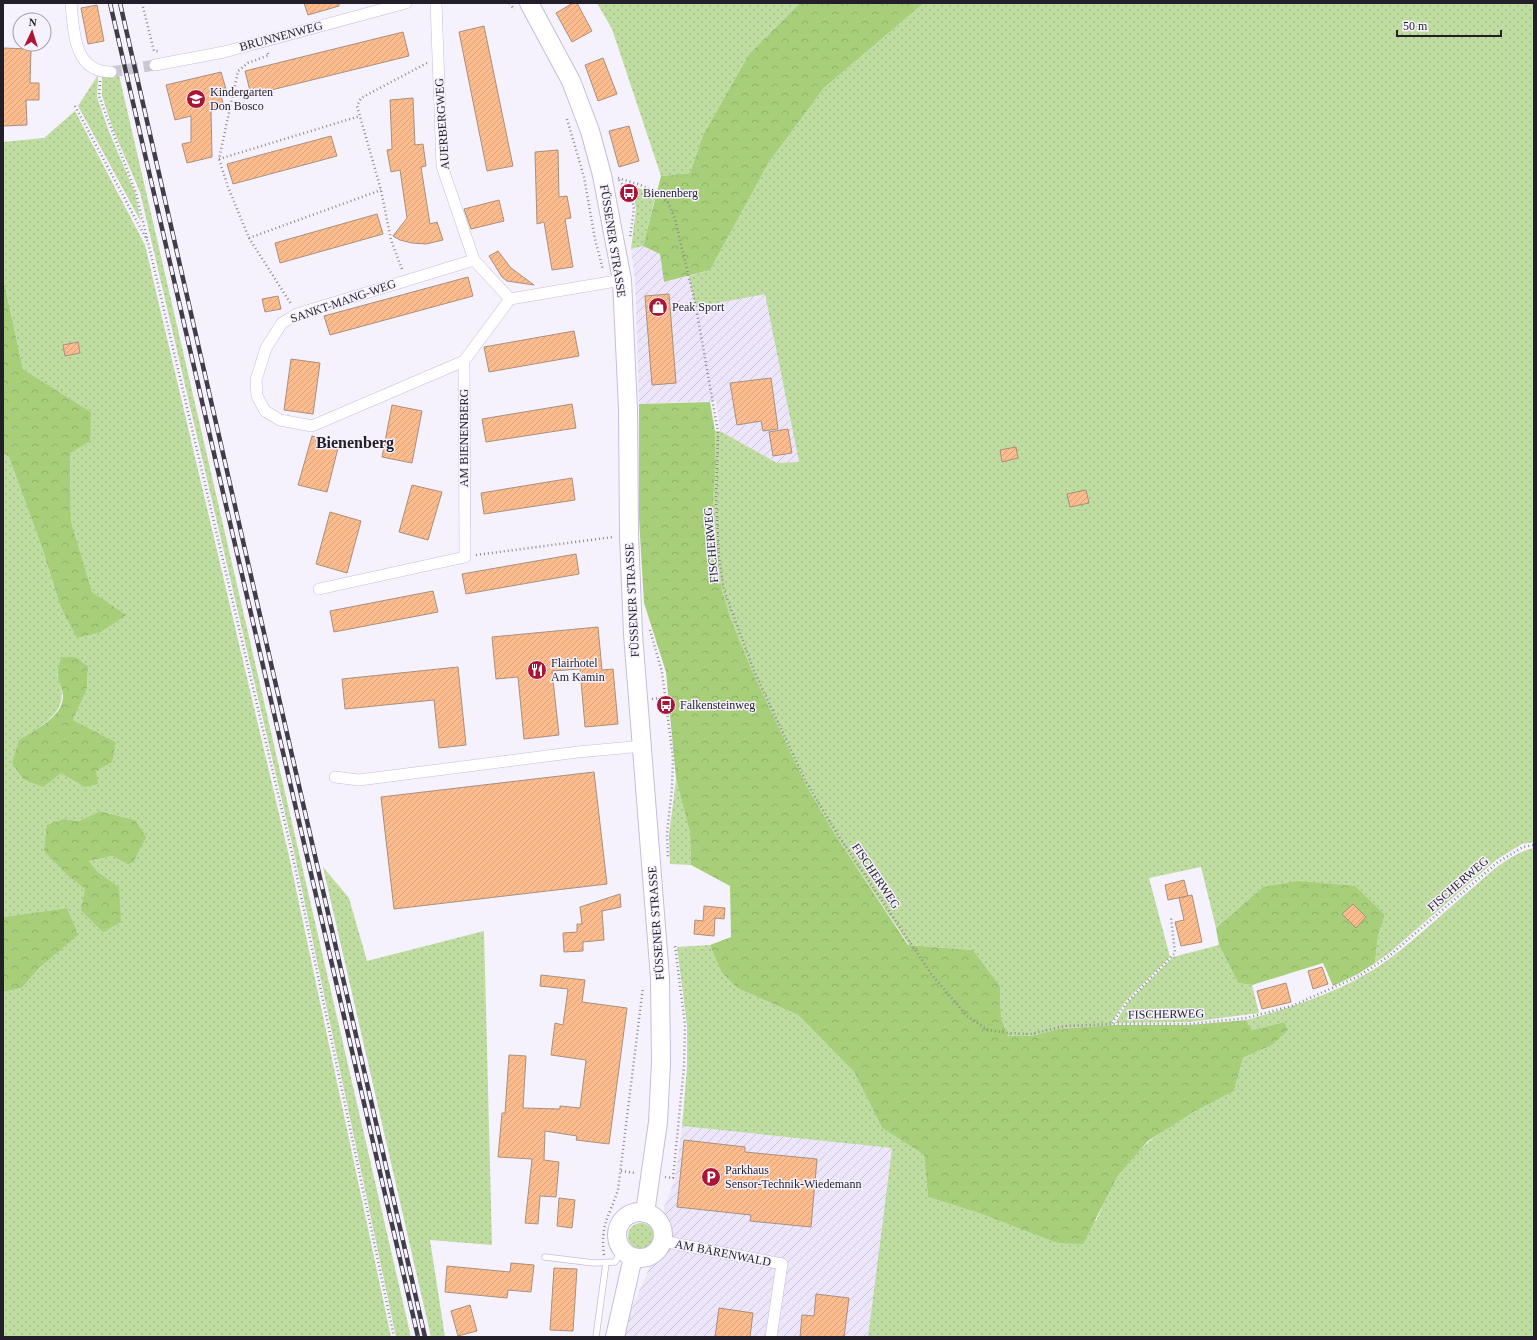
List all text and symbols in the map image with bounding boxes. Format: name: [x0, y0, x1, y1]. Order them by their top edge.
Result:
north arrow: [12, 12, 52, 52]
scale bar: [1397, 12, 1501, 38]
text: N: [28, 16, 37, 28]
street label: BRUNNENWEG: [238, 18, 324, 54]
text: 50 m: [1403, 19, 1428, 33]
street label: AUERBERGWEG: [432, 77, 452, 170]
place label: Kindergarten Don Bosco: [210, 85, 273, 113]
school or university icon: Kindergarten Don Bosco: [185, 88, 207, 110]
bus stop icon: Bienenberg: [618, 182, 640, 204]
street label: FÜSSENER STRASSE: [597, 183, 629, 299]
place label: Bienenberg: [643, 186, 698, 200]
street label: SANKT-MANG-WEG: [288, 276, 398, 326]
shop icon: Peak Sport: [647, 296, 669, 318]
place label: Peak Sport: [672, 300, 725, 314]
street label: AM BIENENBERG: [457, 389, 471, 487]
district label: Bienenberg: [316, 434, 394, 452]
street label: FISCHERWEG: [701, 506, 721, 583]
street label: FÜSSENER STRASSE: [622, 543, 642, 657]
place label: Flairhotel Am Kamin: [551, 656, 605, 684]
restaurant icon: Flairhotel Am Kamin: [526, 659, 548, 681]
bus stop icon: Falkensteinweg: [655, 694, 677, 716]
place label: Falkensteinweg: [680, 698, 755, 712]
street label: FISCHERWEG: [849, 841, 903, 912]
street label: FISCHERWEG: [1425, 854, 1492, 914]
street label: FÜSSENER STRASSE: [645, 865, 667, 981]
street label: FISCHERWEG: [1128, 1006, 1204, 1022]
place label: Parkhaus Sensor-Technik-Wiedemann: [725, 1163, 861, 1191]
parking icon: Parkhaus Sensor-Technik-Wiedemann: [700, 1166, 722, 1188]
street label: AM BÄRENWALD: [674, 1237, 773, 1269]

